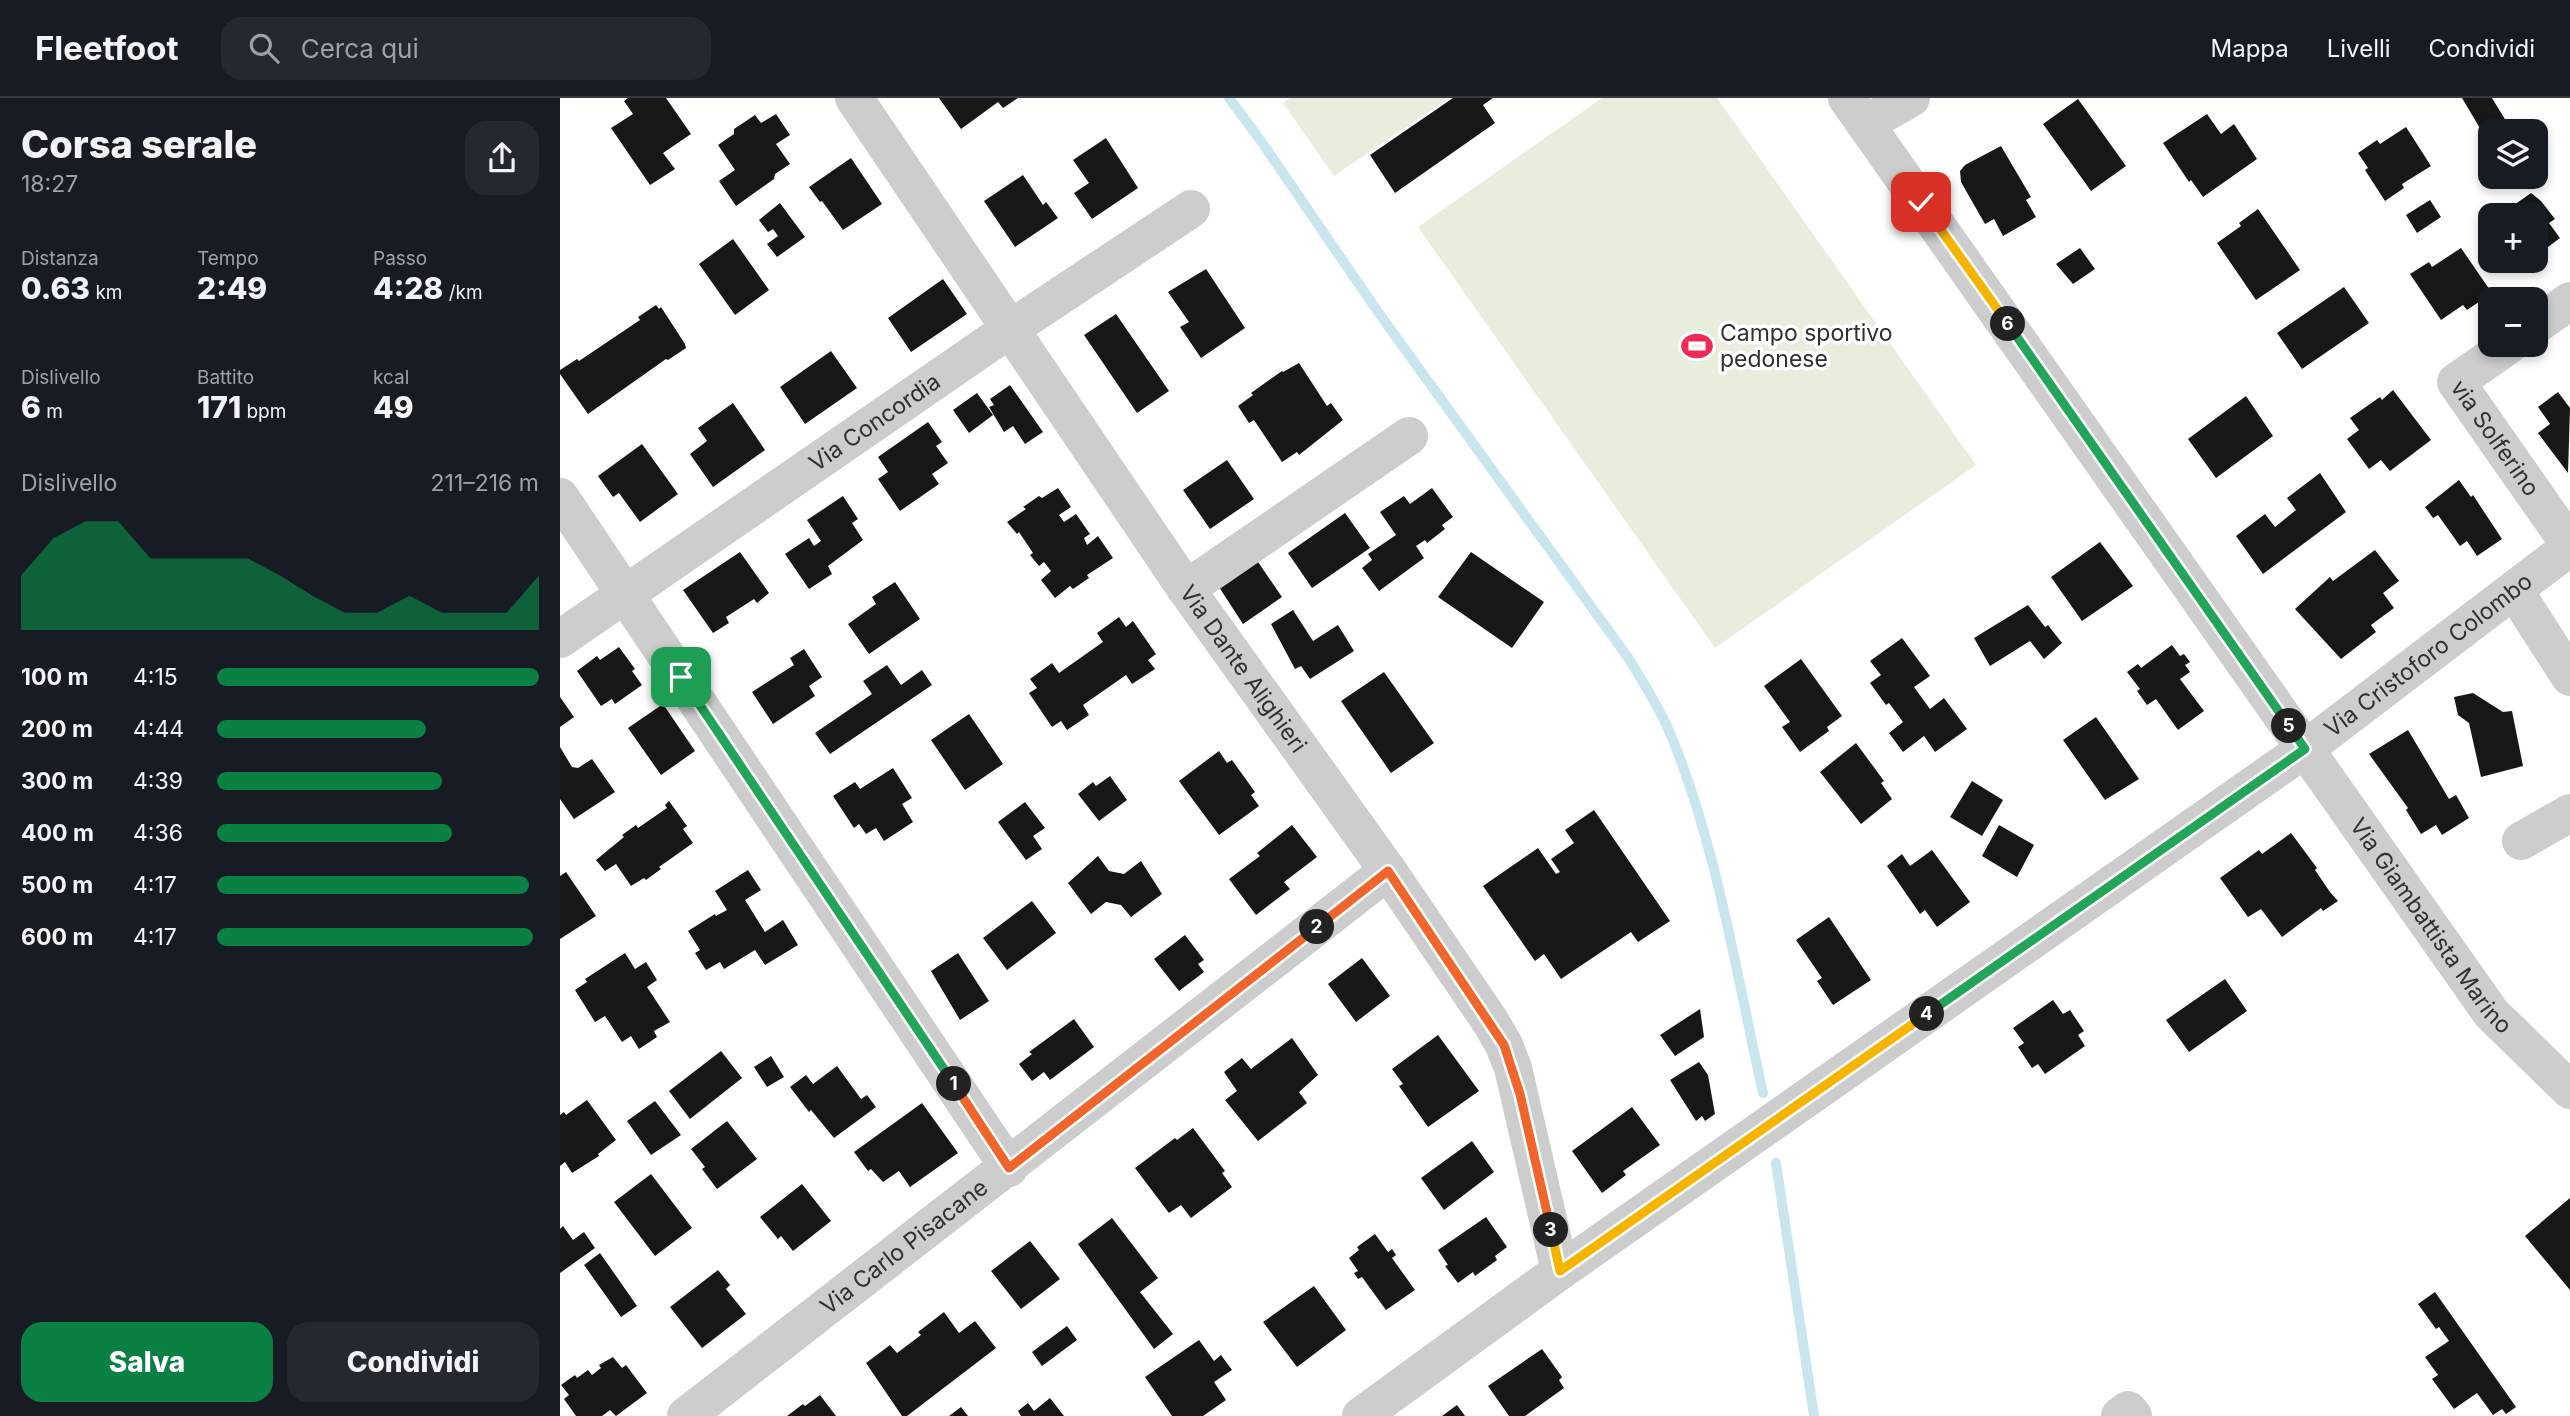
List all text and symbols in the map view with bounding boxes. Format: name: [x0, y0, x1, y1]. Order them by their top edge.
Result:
search box: [221, 17, 711, 80]
text: Fleetfoot: [35, 28, 179, 68]
icon: search: [245, 29, 283, 67]
text: Cerca qui: [301, 33, 419, 64]
text: Mappa: [2210, 34, 2289, 63]
text: Livelli: [2327, 34, 2391, 63]
text: Condividi: [2429, 34, 2535, 63]
map controls: [2478, 119, 2548, 357]
button: layers: [2478, 119, 2548, 189]
text: Corsa serale: [21, 121, 257, 167]
button: share: [465, 121, 539, 195]
text: 18:27: [21, 170, 78, 198]
pin: [1891, 172, 1951, 232]
icon: check: [1902, 183, 1940, 221]
button: +: [2478, 203, 2548, 273]
text: Distanza: [21, 247, 99, 270]
text: Tempo: [197, 247, 259, 270]
text: Passo: [373, 247, 427, 270]
text: 0.63: [21, 270, 90, 306]
text: 2:49: [197, 270, 267, 306]
text: 4:28: [373, 270, 443, 306]
text: km: [90, 281, 122, 304]
text: /km: [443, 281, 483, 304]
button: −: [2478, 287, 2548, 357]
pin: 6: [1990, 306, 2026, 342]
text: 6: [2001, 312, 2014, 335]
place label: Campo sportivo pedonese: [1720, 319, 1893, 373]
sports icon: Campo sportivo pedonese: [1680, 329, 1714, 363]
text: Dislivello: [21, 366, 101, 389]
text: Battito: [197, 366, 254, 389]
text: kcal: [373, 366, 409, 389]
street label: Via Concordia: [804, 367, 945, 477]
street label: via Solferino: [2445, 375, 2545, 501]
text: 6: [21, 389, 41, 425]
text: 171: [197, 389, 241, 425]
text: 49: [373, 389, 414, 425]
text: m: [41, 400, 63, 423]
text: bpm: [241, 400, 286, 423]
text: Dislivello: [21, 469, 117, 497]
text: 211–216 m: [431, 469, 539, 497]
street label: Via Cristoforo Colombo: [2319, 567, 2538, 743]
street label: Via Dante Alighieri: [1174, 580, 1313, 758]
pin: [651, 647, 711, 707]
icon: arrive: [662, 658, 700, 696]
text: 100 m: [21, 663, 88, 691]
text: 4:15: [133, 663, 178, 691]
pin: 5: [2272, 708, 2306, 744]
text: 5: [2282, 714, 2295, 737]
text: 200 m: [21, 715, 93, 743]
text: 4:44: [133, 715, 184, 743]
text: 300 m: [21, 767, 93, 795]
text: 4:39: [133, 767, 183, 795]
street label: Via Giambattista Marino: [2344, 812, 2518, 1039]
text: 400 m: [21, 819, 94, 847]
text: 4:36: [133, 819, 183, 847]
text: 500 m: [21, 871, 93, 899]
text: 4:17: [133, 871, 177, 899]
pin: 2: [1300, 910, 1334, 944]
text: 2: [1311, 915, 1322, 938]
text: 600 m: [21, 923, 93, 951]
text: 4:17: [133, 923, 177, 951]
pin: 4: [1910, 996, 1944, 1032]
text: 4: [1920, 1002, 1933, 1025]
pin: 1: [936, 1066, 972, 1102]
text: 1: [949, 1072, 958, 1095]
street label: Via Carlo Pisacane: [815, 1173, 993, 1320]
pin: 3: [1534, 1212, 1569, 1248]
text: 3: [1544, 1218, 1557, 1241]
button: Salva: [21, 1322, 273, 1402]
button: Condividi: [287, 1322, 539, 1402]

